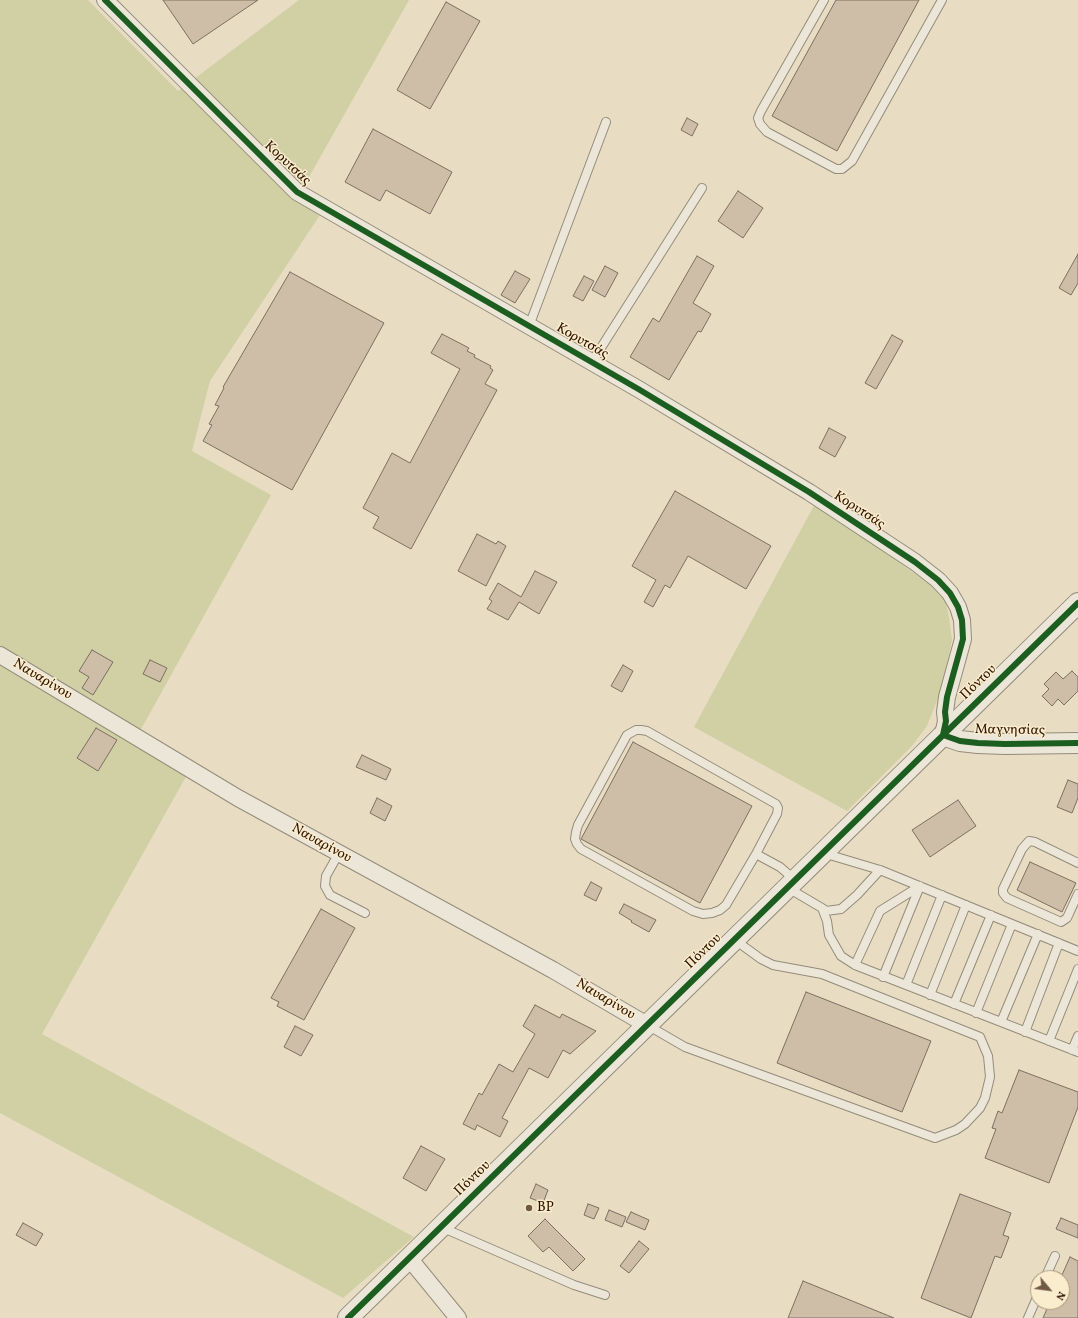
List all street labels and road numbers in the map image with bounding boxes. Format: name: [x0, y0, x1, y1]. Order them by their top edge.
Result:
street label: Κορυτσάς: [260, 138, 314, 190]
street label: Κορυτσάς: [553, 320, 611, 364]
street label: Κορυτσάς: [830, 488, 888, 534]
street label: Ναυαρίνου: [9, 656, 75, 704]
street label: Πόντου: [957, 662, 1001, 704]
street label: Μαγνησίας: [975, 722, 1045, 740]
street label: Ναυαρίνου: [288, 821, 354, 867]
street label: Πόντου: [682, 931, 726, 973]
street label: Ναυαρίνου: [572, 976, 638, 1024]
street label: Πόντου: [451, 1158, 495, 1200]

